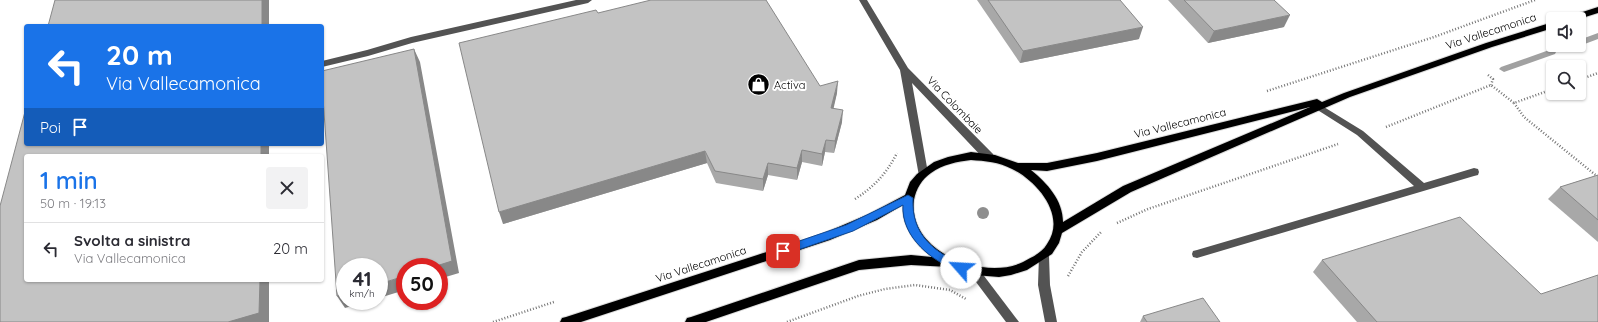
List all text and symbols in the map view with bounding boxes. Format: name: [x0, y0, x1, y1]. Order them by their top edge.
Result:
street label: Via Vallecamonica: [1444, 10, 1538, 52]
map controls: [1546, 12, 1586, 100]
button: sound: [1546, 12, 1586, 52]
text: 20 m: [106, 37, 173, 72]
icon: left: [40, 40, 92, 92]
button: search: [1546, 60, 1586, 100]
text: Via Vallecamonica: [106, 72, 261, 95]
shop icon: Activa: [745, 72, 771, 98]
street label: Via Colombaie: [924, 73, 986, 137]
place label: Activa: [774, 78, 805, 92]
street label: Via Vallecamonica: [1132, 105, 1228, 141]
icon: arrive: [69, 116, 91, 138]
text: Poi: [40, 118, 61, 137]
text: 1 min: [40, 165, 98, 195]
button: close: [266, 167, 308, 209]
text: 50 m · 19:13: [40, 195, 106, 211]
text: Svolta a sinistra: [74, 231, 190, 250]
pin: [766, 234, 800, 268]
icon: left: [40, 238, 62, 260]
text: 20 m: [273, 239, 308, 258]
icon: arrive: [772, 240, 794, 262]
street label: Via Vallecamonica: [654, 243, 748, 285]
position arrow: [940, 247, 982, 289]
text: Via Vallecamonica: [74, 250, 186, 266]
speed limit sign: 50: [396, 258, 448, 310]
text: 41: [353, 266, 371, 291]
text: km/h: [349, 287, 375, 300]

